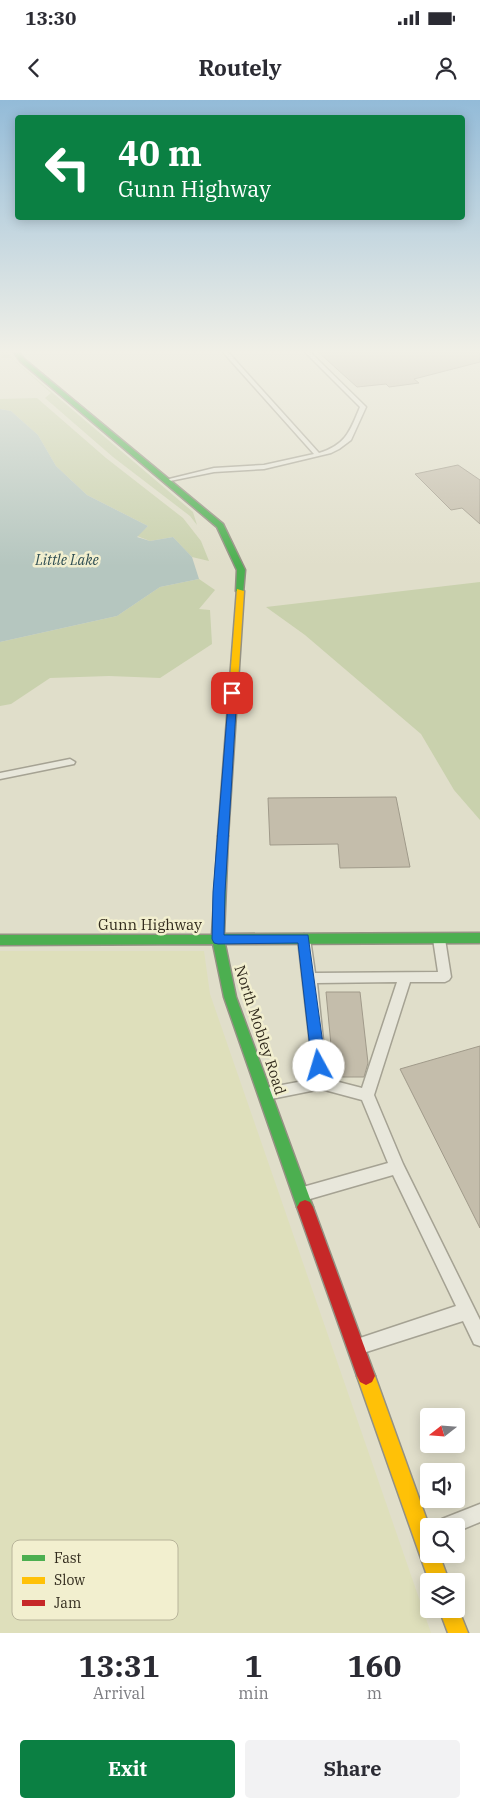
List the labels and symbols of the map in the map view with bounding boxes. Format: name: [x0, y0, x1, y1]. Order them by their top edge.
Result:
water label: Little Lake: [34, 551, 100, 569]
pin: [211, 672, 253, 714]
street label: Gunn Highway: [98, 915, 202, 934]
street label: North Mobley Road: [231, 963, 290, 1097]
position arrow: [292, 1039, 344, 1091]
north arrow: [420, 1408, 465, 1452]
legend: [12, 1540, 178, 1620]
text: Fast: [54, 1549, 82, 1567]
text: Slow: [54, 1571, 85, 1589]
text: Jam: [54, 1594, 81, 1612]

